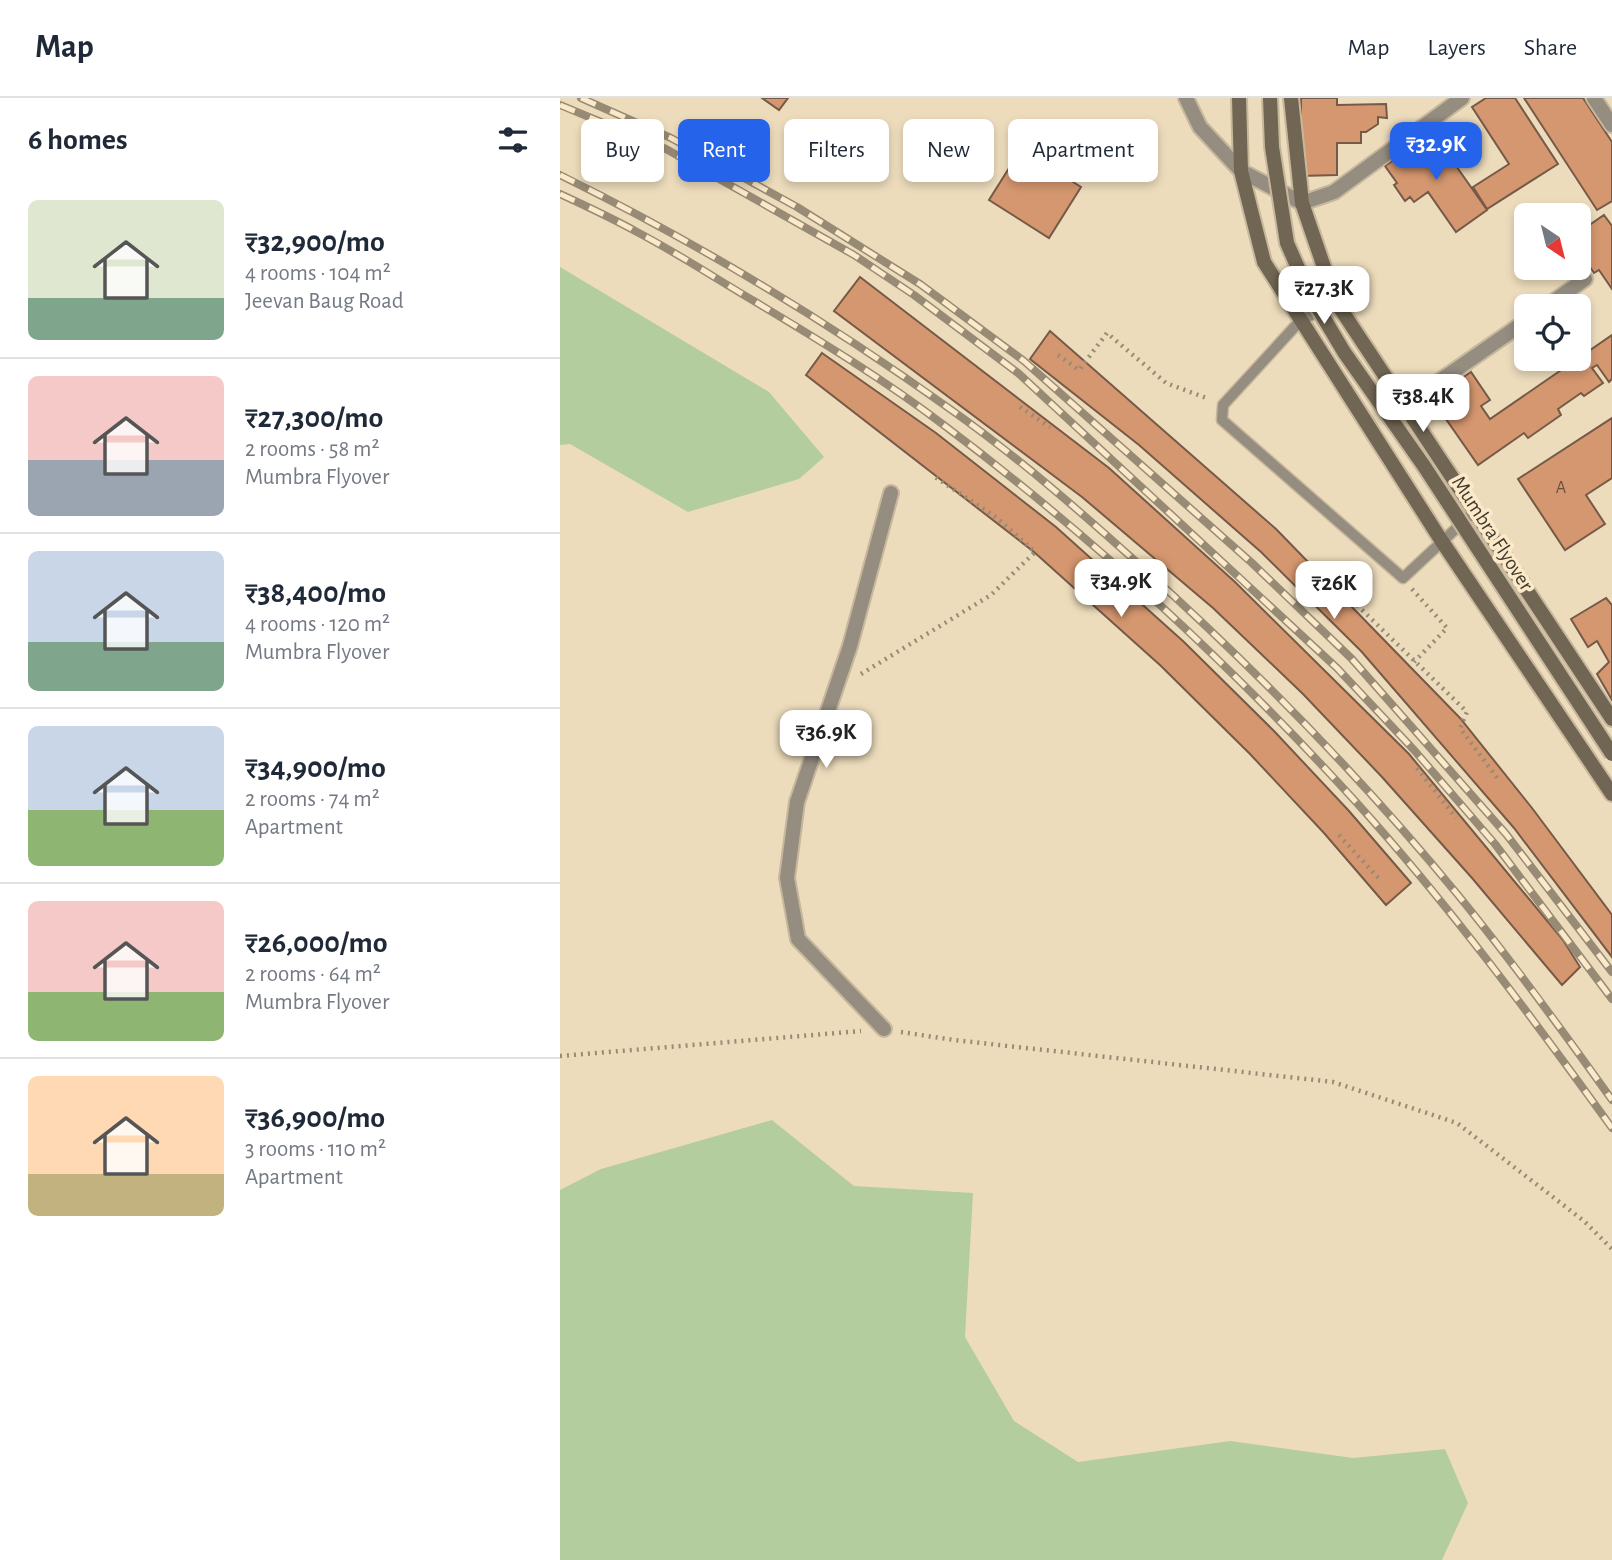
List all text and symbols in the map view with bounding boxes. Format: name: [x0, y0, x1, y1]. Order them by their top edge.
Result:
text: Map: [35, 31, 94, 64]
text: Map: [1347, 36, 1389, 60]
text: Layers: [1427, 36, 1486, 60]
text: Share: [1524, 36, 1577, 60]
chip: Buy: [581, 119, 664, 182]
chip: Rent: [678, 119, 770, 182]
chip: Filters: [784, 119, 889, 182]
chip: New: [903, 119, 994, 182]
chip: Apartment: [1008, 119, 1158, 182]
icon: filters: [494, 121, 532, 159]
pin: ₹32.9K: [1379, 122, 1493, 182]
text: 6 homes: [28, 125, 128, 155]
text: ₹32.9K: [1406, 133, 1466, 156]
north arrow: [1514, 203, 1591, 280]
map controls: [1514, 203, 1591, 371]
text: ₹32,900/mo: [245, 227, 385, 257]
icon: home: [84, 228, 168, 312]
text: 4 rooms · 104 m²: [245, 262, 391, 285]
pin: ₹27.3K: [1267, 266, 1381, 326]
text: ₹27.3K: [1294, 277, 1354, 300]
text: Jeevan Baug Road: [245, 290, 404, 313]
button: locate: [1514, 294, 1591, 371]
pin: ₹38.4K: [1366, 374, 1480, 434]
text: ₹38.4K: [1392, 385, 1454, 408]
text: ₹27,300/mo: [245, 403, 383, 433]
icon: home: [84, 404, 168, 488]
text: 2 rooms · 58 m²: [245, 438, 380, 461]
text: Mumbra Flyover: [245, 466, 389, 489]
street label: Mumbra Flyover: [1448, 472, 1537, 594]
house number: A: [1556, 479, 1567, 497]
pin: ₹34.9K: [1064, 560, 1178, 619]
pin: ₹26K: [1293, 561, 1375, 621]
text: ₹34.9K: [1091, 570, 1151, 593]
text: ₹26K: [1311, 572, 1357, 595]
text: ₹38,400/mo: [245, 578, 386, 608]
icon: home: [84, 579, 168, 663]
text: 4 rooms · 120 m²: [245, 613, 390, 636]
text: Mumbra Flyover: [245, 641, 389, 664]
pin: ₹36.9K: [769, 710, 883, 770]
text: ₹36.9K: [796, 721, 856, 744]
text: ₹34,900/mo: [245, 753, 386, 783]
icon: home: [84, 754, 168, 838]
text: 2 rooms · 74 m²: [245, 788, 380, 811]
text: Apartment: [245, 816, 343, 839]
text: ₹26,000/mo: [245, 928, 388, 958]
icon: home: [84, 929, 168, 1013]
text: 2 rooms · 64 m²: [245, 963, 381, 986]
text: Mumbra Flyover: [245, 991, 389, 1014]
text: ₹36,900/mo: [245, 1103, 385, 1133]
icon: home: [84, 1104, 168, 1188]
text: 3 rooms · 110 m²: [245, 1138, 386, 1161]
text: Apartment: [245, 1166, 343, 1189]

